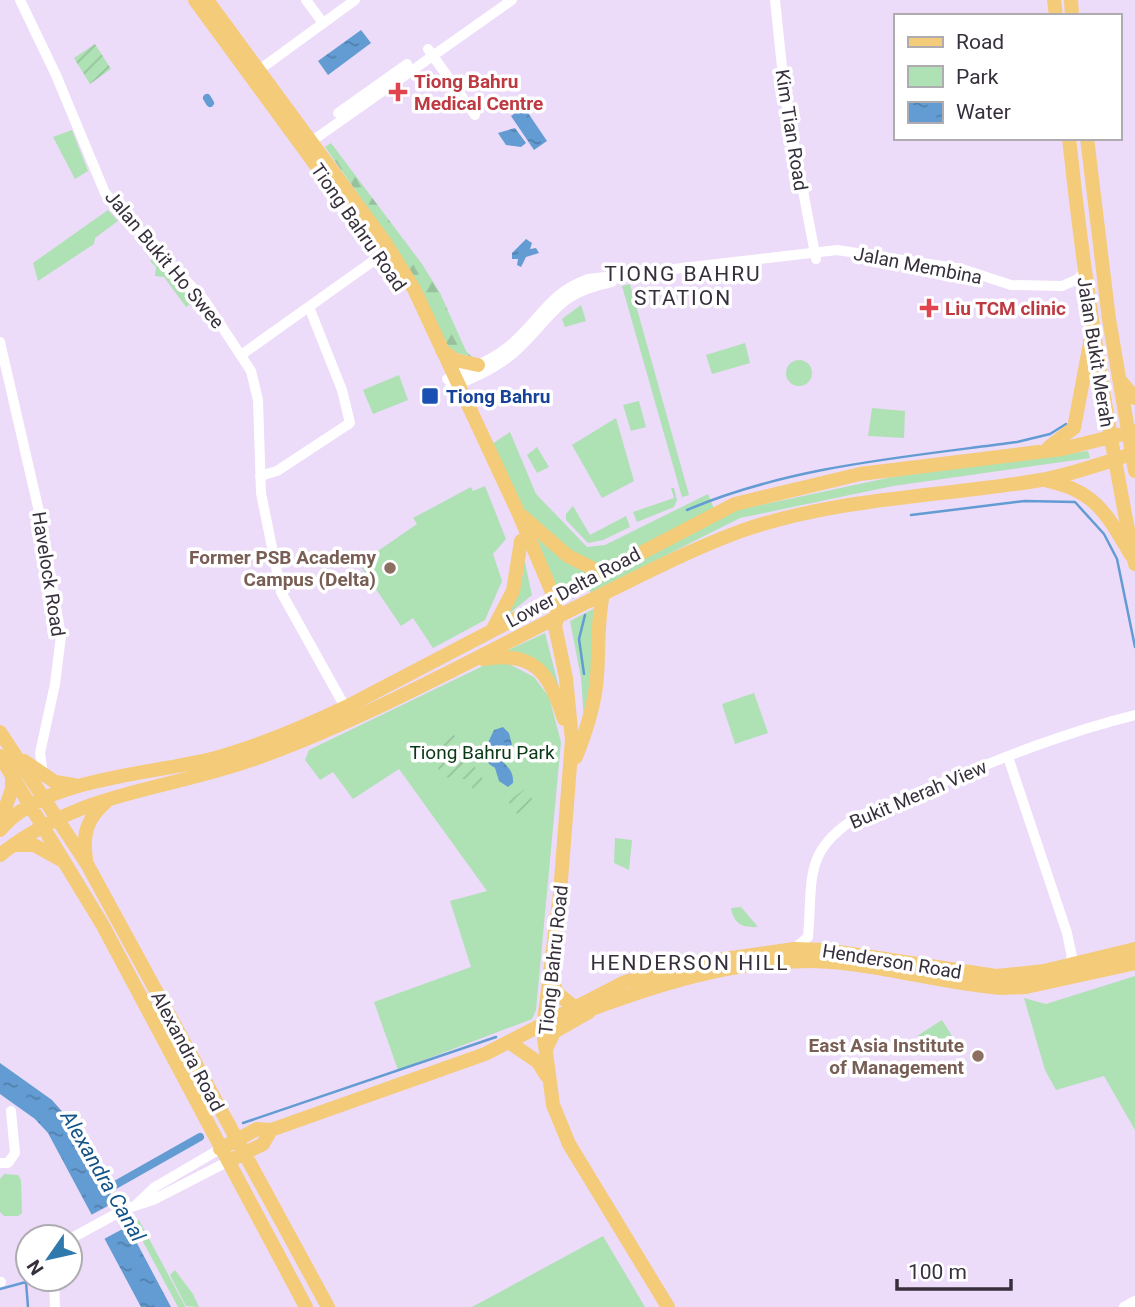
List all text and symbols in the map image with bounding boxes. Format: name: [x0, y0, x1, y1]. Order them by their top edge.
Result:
legend: [894, 14, 1121, 140]
text: Road: [956, 30, 1004, 54]
text: Park: [956, 65, 999, 89]
street label: Kim Tian Road: [771, 68, 812, 192]
place label: Tiong Bahru Medical Centre: [414, 70, 543, 115]
marker: Tiong Bahru Medical Centre: [388, 82, 408, 102]
text: Water: [956, 100, 1011, 124]
street label: Tiong Bahru Road: [306, 159, 411, 296]
street label: Jalan Bukit Ho Swee: [100, 186, 229, 333]
street label: Jalan Membina: [852, 242, 984, 289]
district label: TIONG BAHRU STATION: [604, 262, 762, 310]
street label: Jalan Bukit Merah: [1072, 275, 1119, 429]
place label: Liu TCM clinic: [945, 297, 1066, 320]
marker: Liu TCM clinic: [919, 298, 939, 318]
place label: Tiong Bahru: [446, 385, 550, 408]
marker: Tiong Bahru: [420, 386, 440, 406]
street label: Havelock Road: [27, 510, 70, 638]
street label: Lower Delta Road: [502, 542, 644, 632]
place label: Former PSB Academy Campus (Delta): [189, 546, 376, 591]
marker: Former PSB Academy Campus (Delta): [382, 560, 398, 576]
park label: Tiong Bahru Park: [409, 741, 555, 764]
street label: Bukit Merah View: [846, 755, 990, 834]
street label: Tiong Bahru Road: [534, 884, 573, 1036]
street label: Henderson Road: [821, 939, 963, 984]
district label: HENDERSON HILL: [591, 951, 789, 975]
street label: Alexandra Road: [146, 987, 229, 1115]
place label: East Asia Institute of Management: [809, 1034, 965, 1079]
marker: East Asia Institute of Management: [970, 1048, 986, 1064]
water label: Alexandra Canal: [55, 1105, 151, 1247]
north arrow: [14, 1223, 84, 1293]
scale bar: [897, 1248, 1011, 1292]
text: N: [22, 1255, 49, 1279]
text: 100 m: [908, 1260, 967, 1284]

